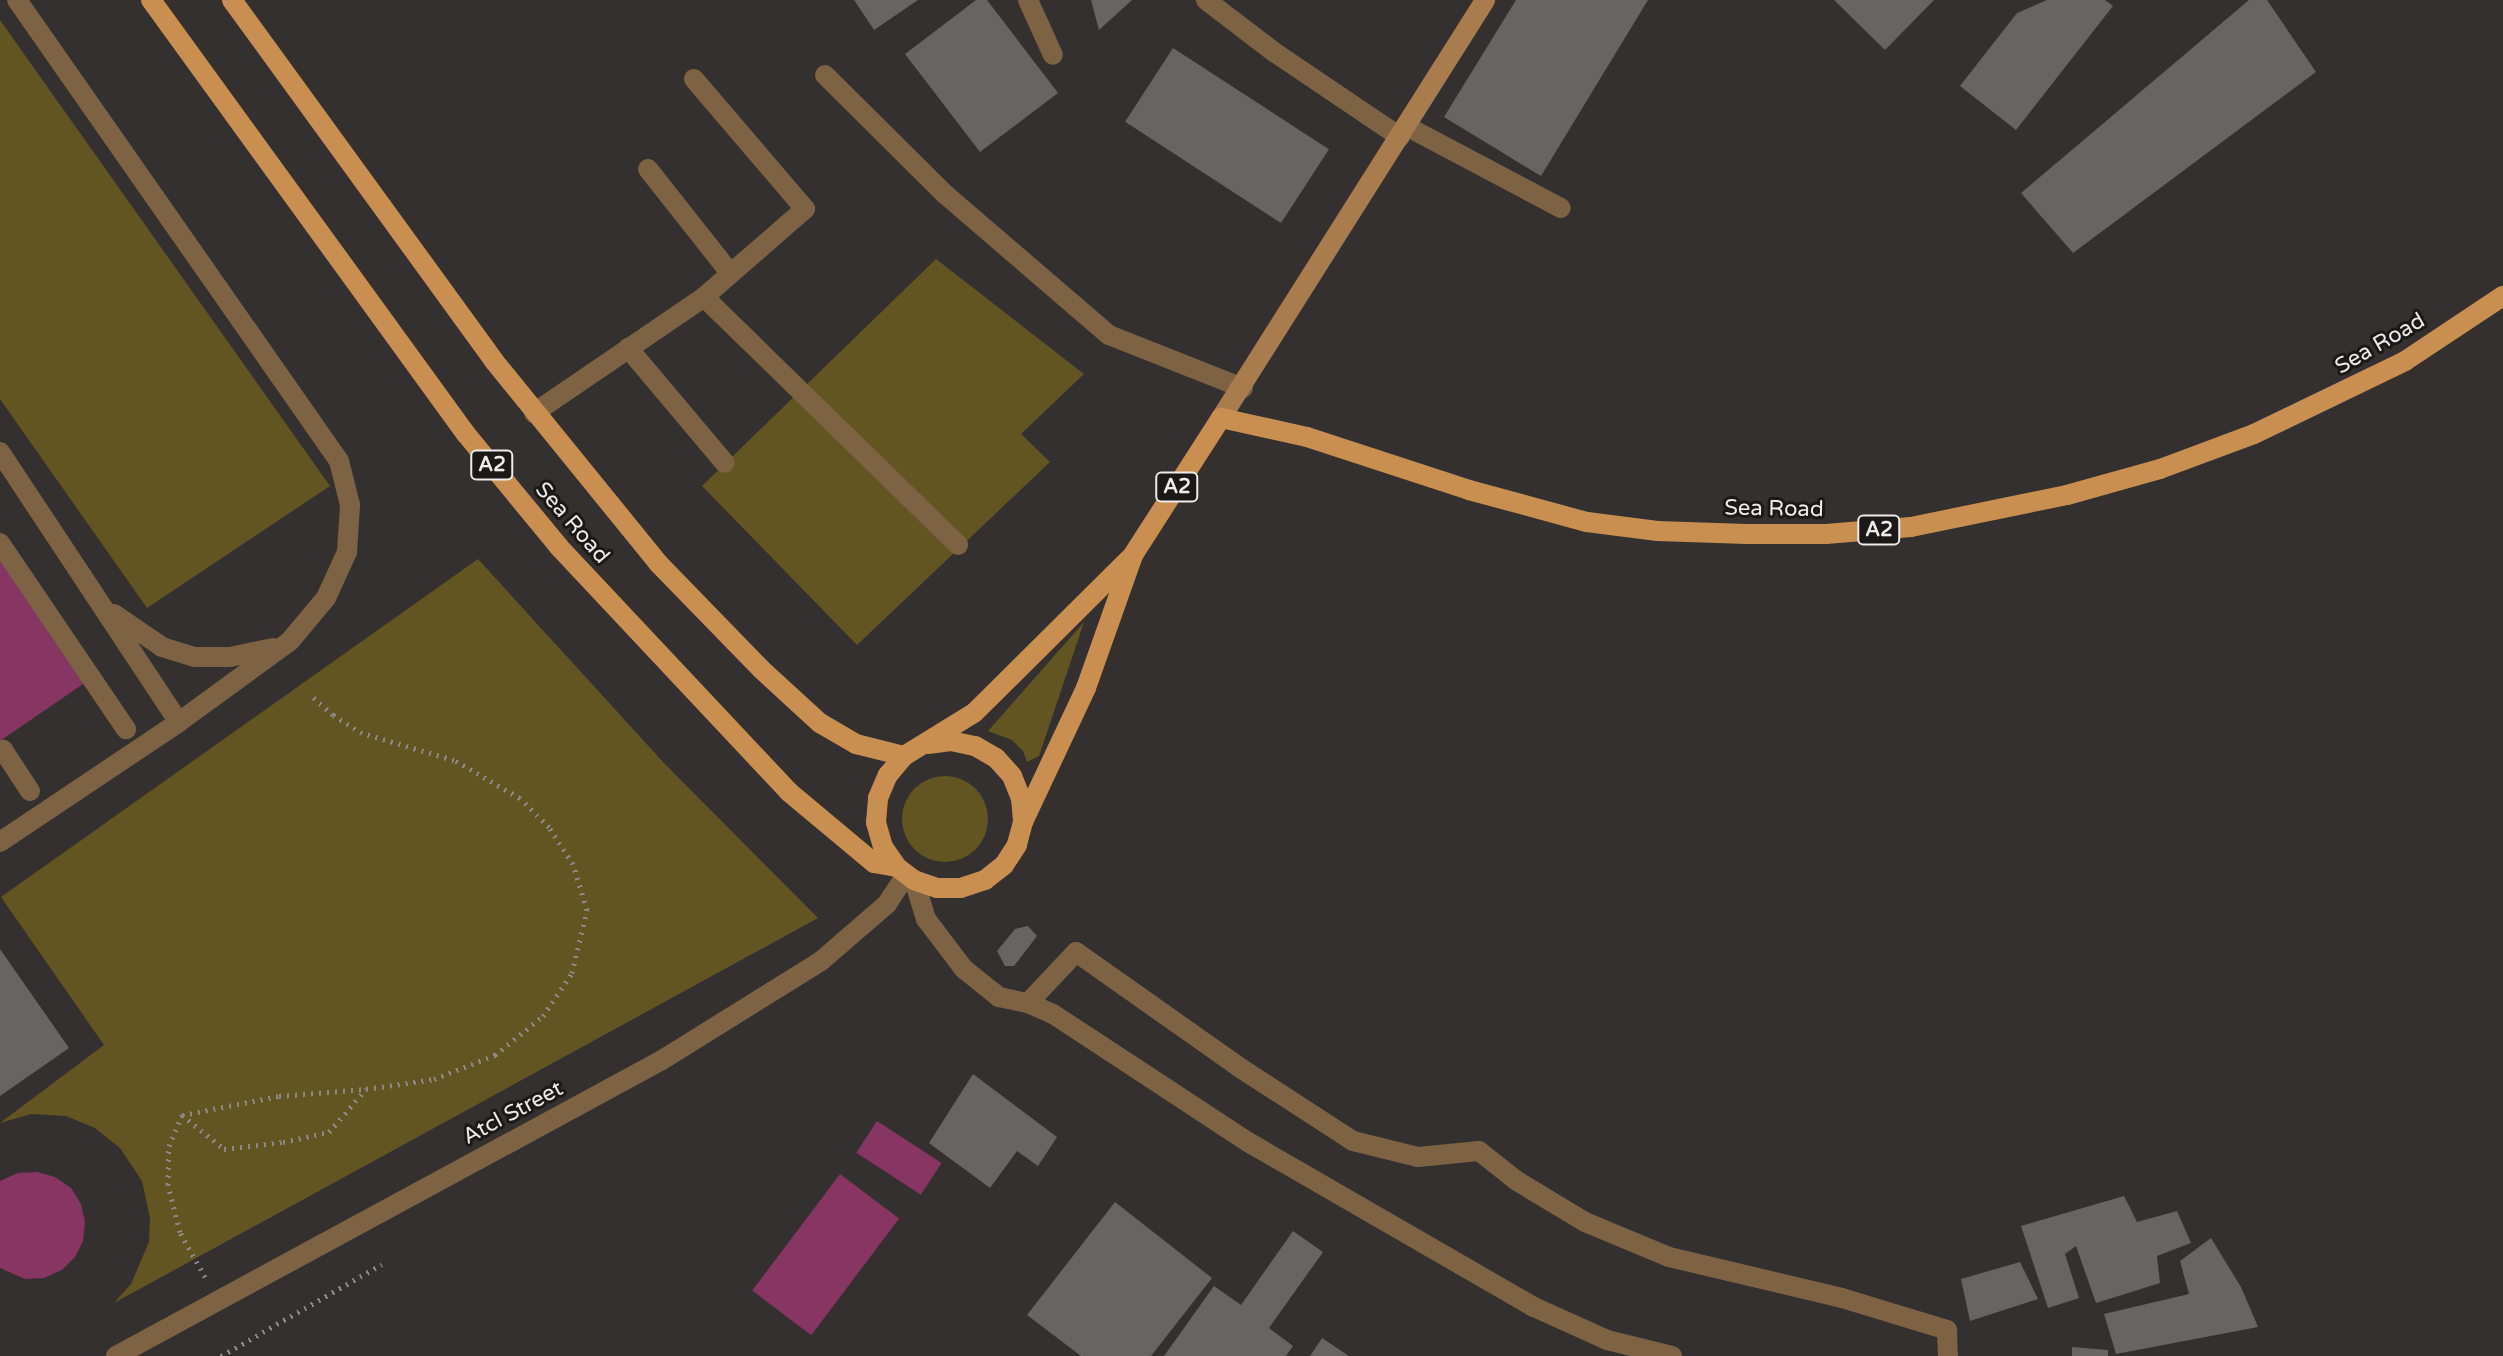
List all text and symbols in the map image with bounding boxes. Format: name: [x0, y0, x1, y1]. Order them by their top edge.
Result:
street label: Sea Road: [2330, 308, 2430, 380]
road number: A2: [470, 449, 514, 481]
road number: A2: [1155, 471, 1199, 503]
street label: Sea Road: [529, 477, 615, 569]
street label: Sea Road: [1724, 495, 1824, 523]
road number: A2: [1857, 514, 1901, 546]
street label: Atcl Street: [458, 1076, 568, 1150]

